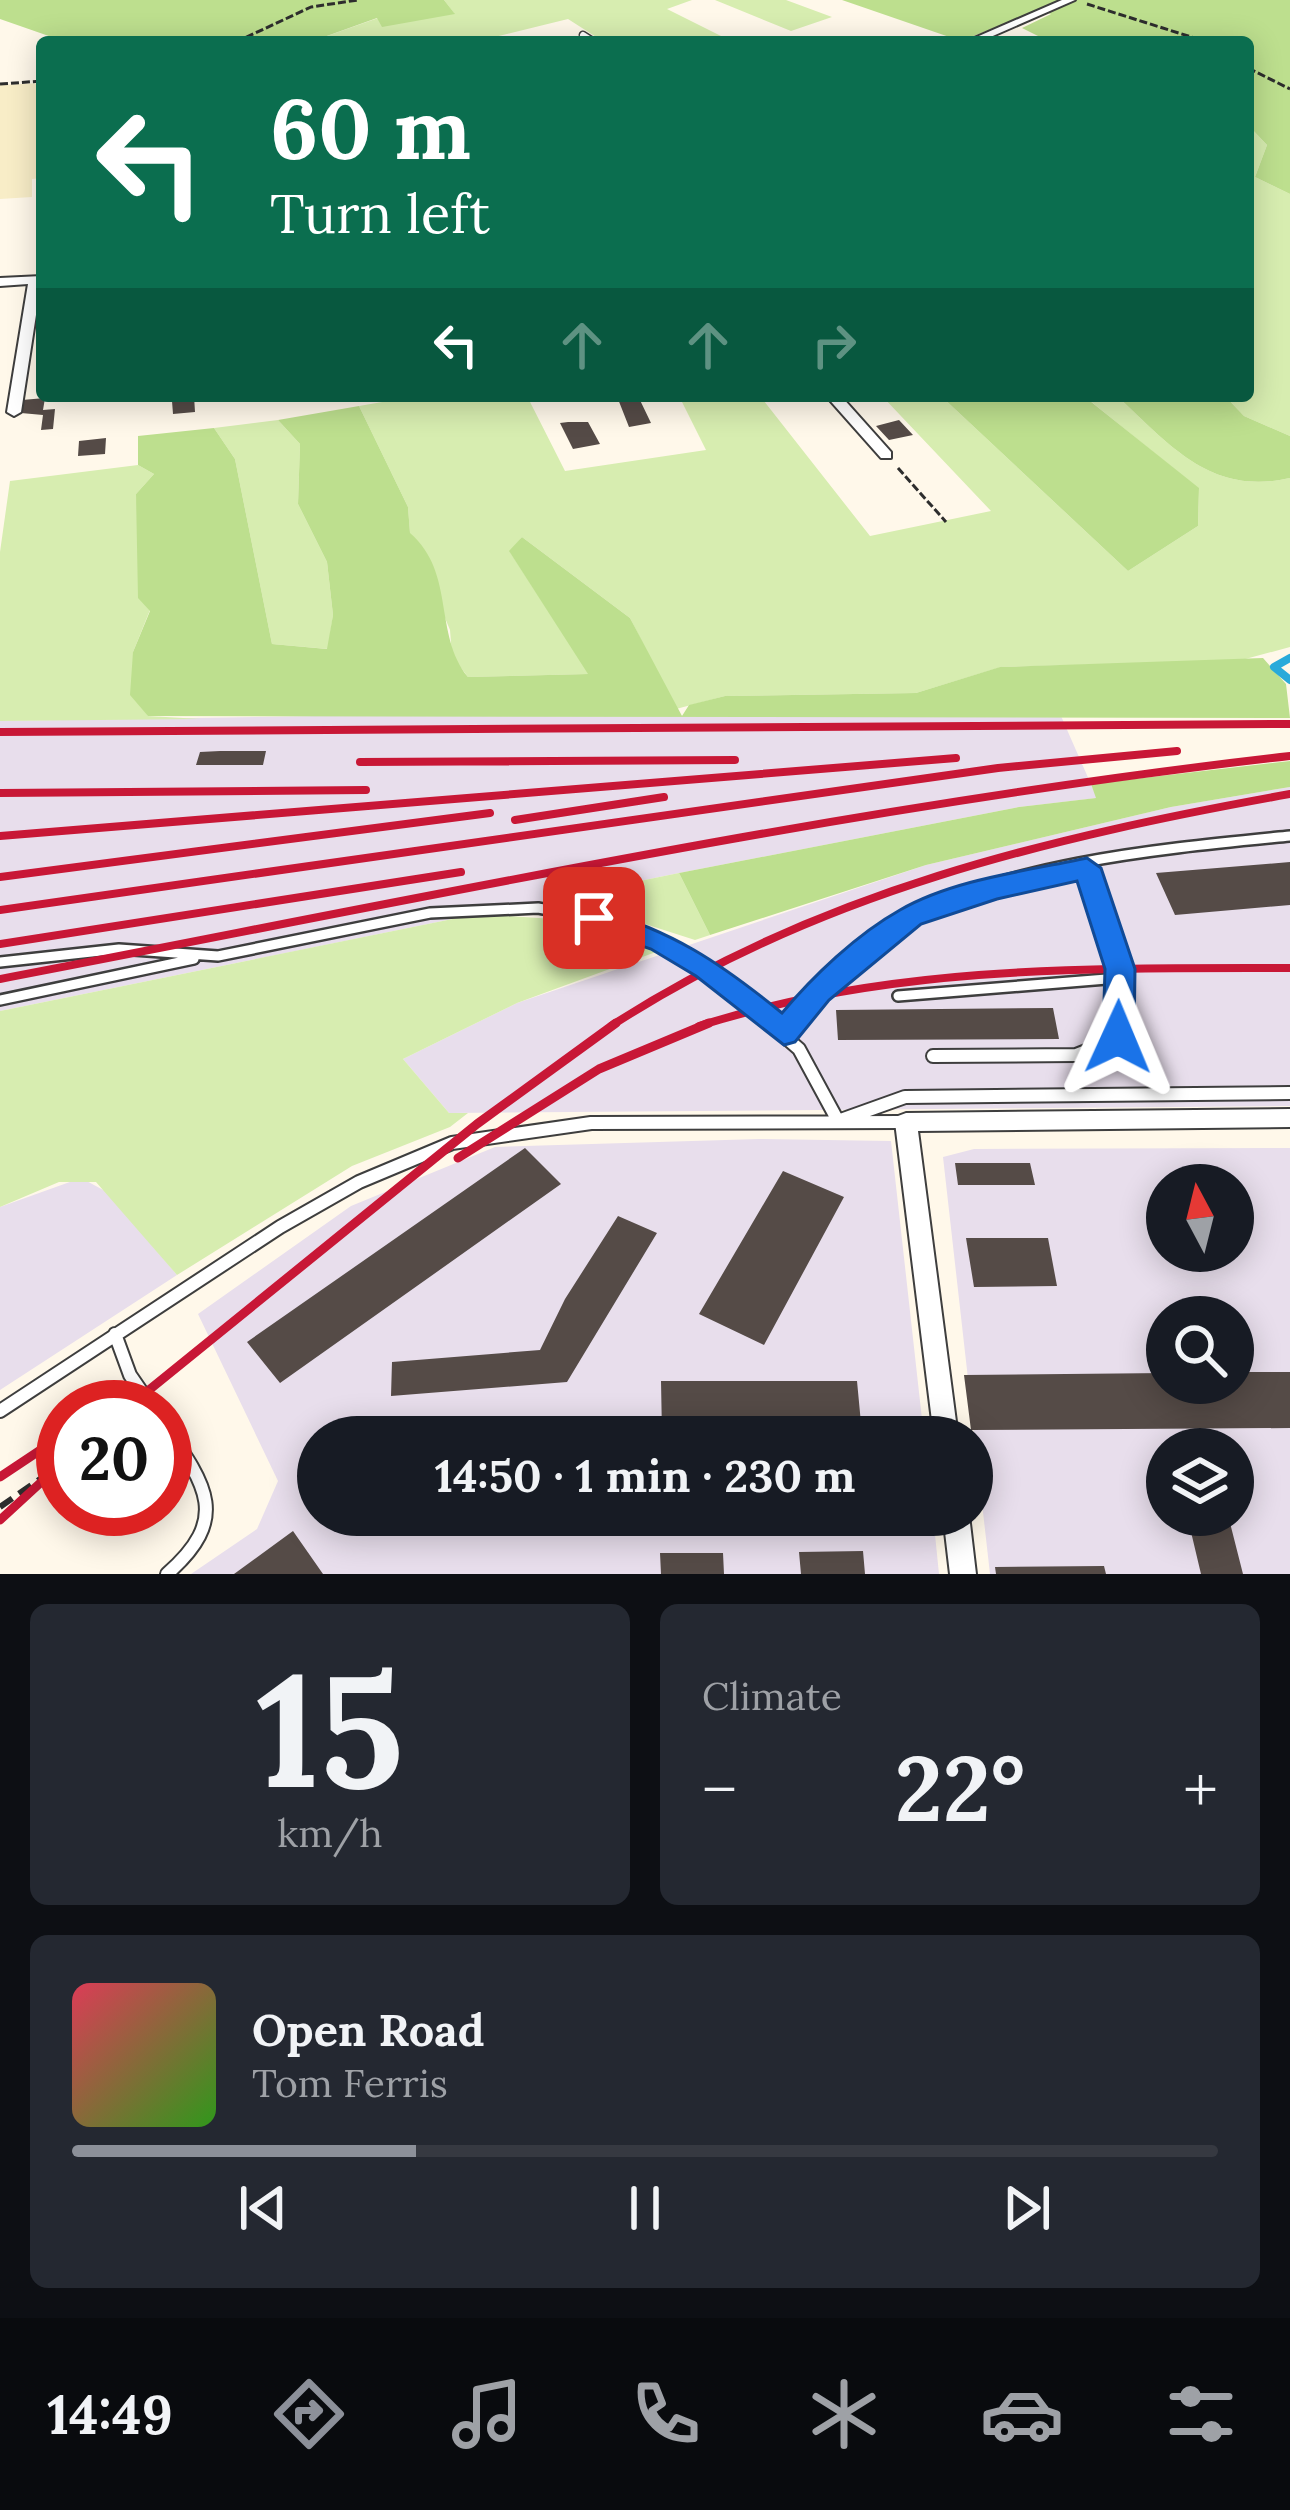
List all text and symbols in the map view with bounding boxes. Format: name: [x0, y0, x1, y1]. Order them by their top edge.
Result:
text: 60 m: [270, 74, 471, 182]
icon: left: [72, 84, 228, 240]
text: Turn left: [270, 179, 490, 248]
icon: left: [423, 312, 489, 378]
icon: ahead: [549, 312, 615, 378]
icon: ahead: [675, 312, 741, 378]
icon: right: [801, 312, 867, 378]
pin: [543, 867, 645, 969]
icon: arrive: [561, 885, 627, 951]
position arrow: [1055, 974, 1181, 1100]
north arrow: [1146, 1164, 1254, 1272]
map controls: [1146, 1164, 1254, 1536]
button: search: [1146, 1296, 1254, 1404]
speed limit sign: 20: [36, 1380, 192, 1536]
button: layers: [1146, 1428, 1254, 1536]
text: 14:50 · 1 min · 230 m: [435, 1447, 855, 1504]
text: 15: [256, 1630, 404, 1830]
text: Climate: [702, 1671, 842, 1721]
text: 22°: [895, 1730, 1025, 1846]
text: −: [702, 1747, 737, 1831]
text: +: [1183, 1747, 1218, 1831]
text: km/h: [277, 1808, 383, 1858]
text: Open Road: [252, 2001, 485, 2058]
text: Tom Ferris: [252, 2058, 448, 2108]
icon: previous: [230, 2175, 296, 2241]
icon: pause: [612, 2175, 678, 2241]
icon: next: [994, 2175, 1060, 2241]
icon: directions: [267, 2372, 351, 2456]
icon: music: [445, 2372, 529, 2456]
icon: phone: [624, 2372, 708, 2456]
icon: climate: [802, 2372, 886, 2456]
icon: car: [980, 2372, 1064, 2456]
icon: filters: [1159, 2372, 1243, 2456]
text: 14:49: [47, 2380, 173, 2449]

